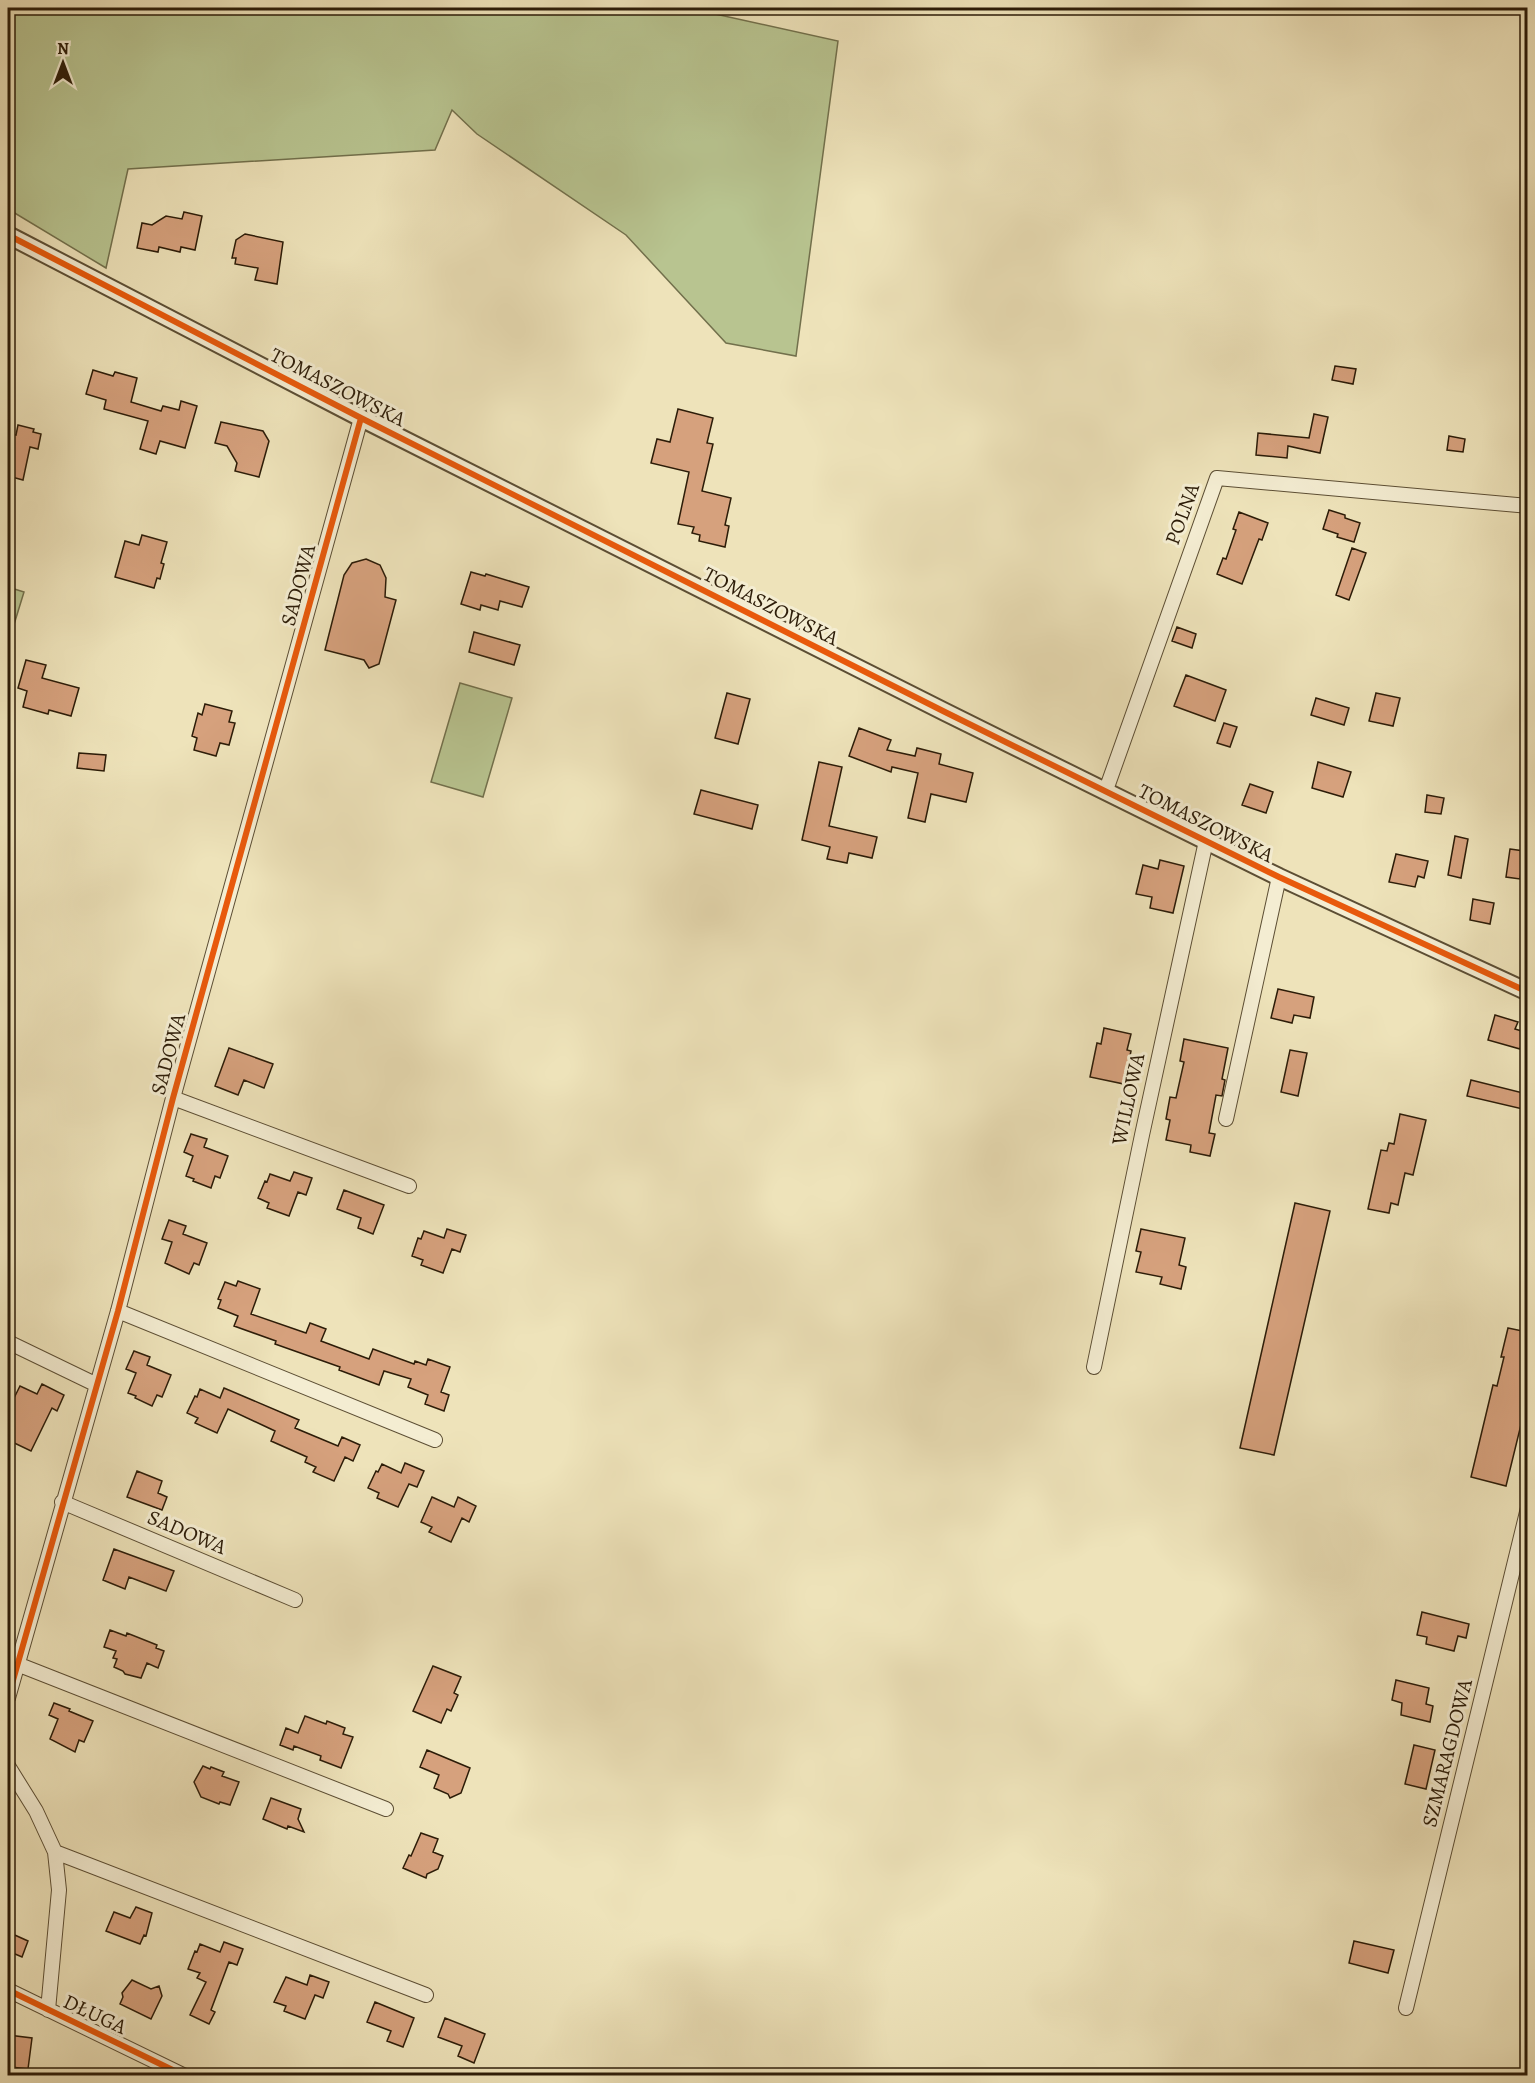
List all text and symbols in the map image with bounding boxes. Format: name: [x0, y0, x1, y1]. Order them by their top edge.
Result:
north arrow: [33, 33, 93, 93]
text: N: [57, 38, 69, 60]
street label: TOMASZOWSKA: [266, 341, 411, 433]
street label: POLNA: [1158, 479, 1206, 549]
street label: SADOWA: [274, 541, 322, 629]
street label: TOMASZOWSKA: [699, 560, 844, 652]
street label: TOMASZOWSKA: [1134, 777, 1279, 869]
street label: SADOWA: [144, 1010, 192, 1098]
street label: WILLOWA: [1104, 1050, 1152, 1148]
street label: SADOWA: [143, 1503, 231, 1561]
street label: SZMARAGDOWA: [1415, 1675, 1479, 1830]
street label: DŁUGA: [59, 1987, 132, 2041]

